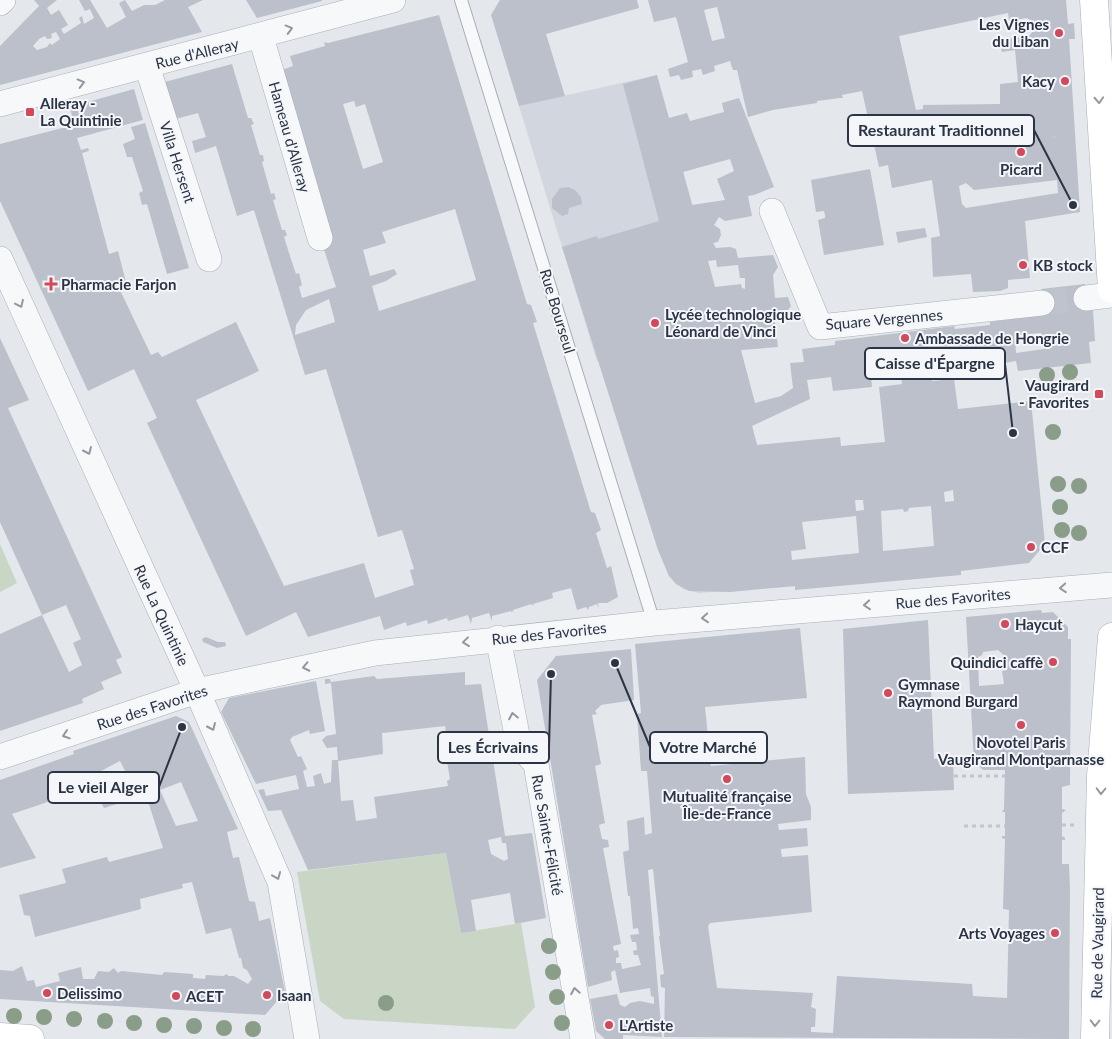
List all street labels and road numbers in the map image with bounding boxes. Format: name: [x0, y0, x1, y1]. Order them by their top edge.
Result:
street label: Rue d'Alleray: [153, 34, 241, 72]
street label: Hameau d'Alleray: [266, 79, 315, 195]
street label: Villa Hersent: [156, 119, 200, 206]
street label: Rue Bourseul: [537, 267, 579, 355]
street label: Square Vergennes: [825, 305, 943, 333]
street label: Rue La Quintinie: [131, 562, 193, 668]
street label: Rue des Favorites: [895, 584, 1011, 612]
street label: Rue des Favorites: [491, 618, 607, 648]
street label: Rue des Favorites: [94, 681, 210, 733]
street label: Rue Sainte-Félicité: [529, 773, 567, 897]
street label: Rue de Vaugirard: [1087, 887, 1107, 999]

